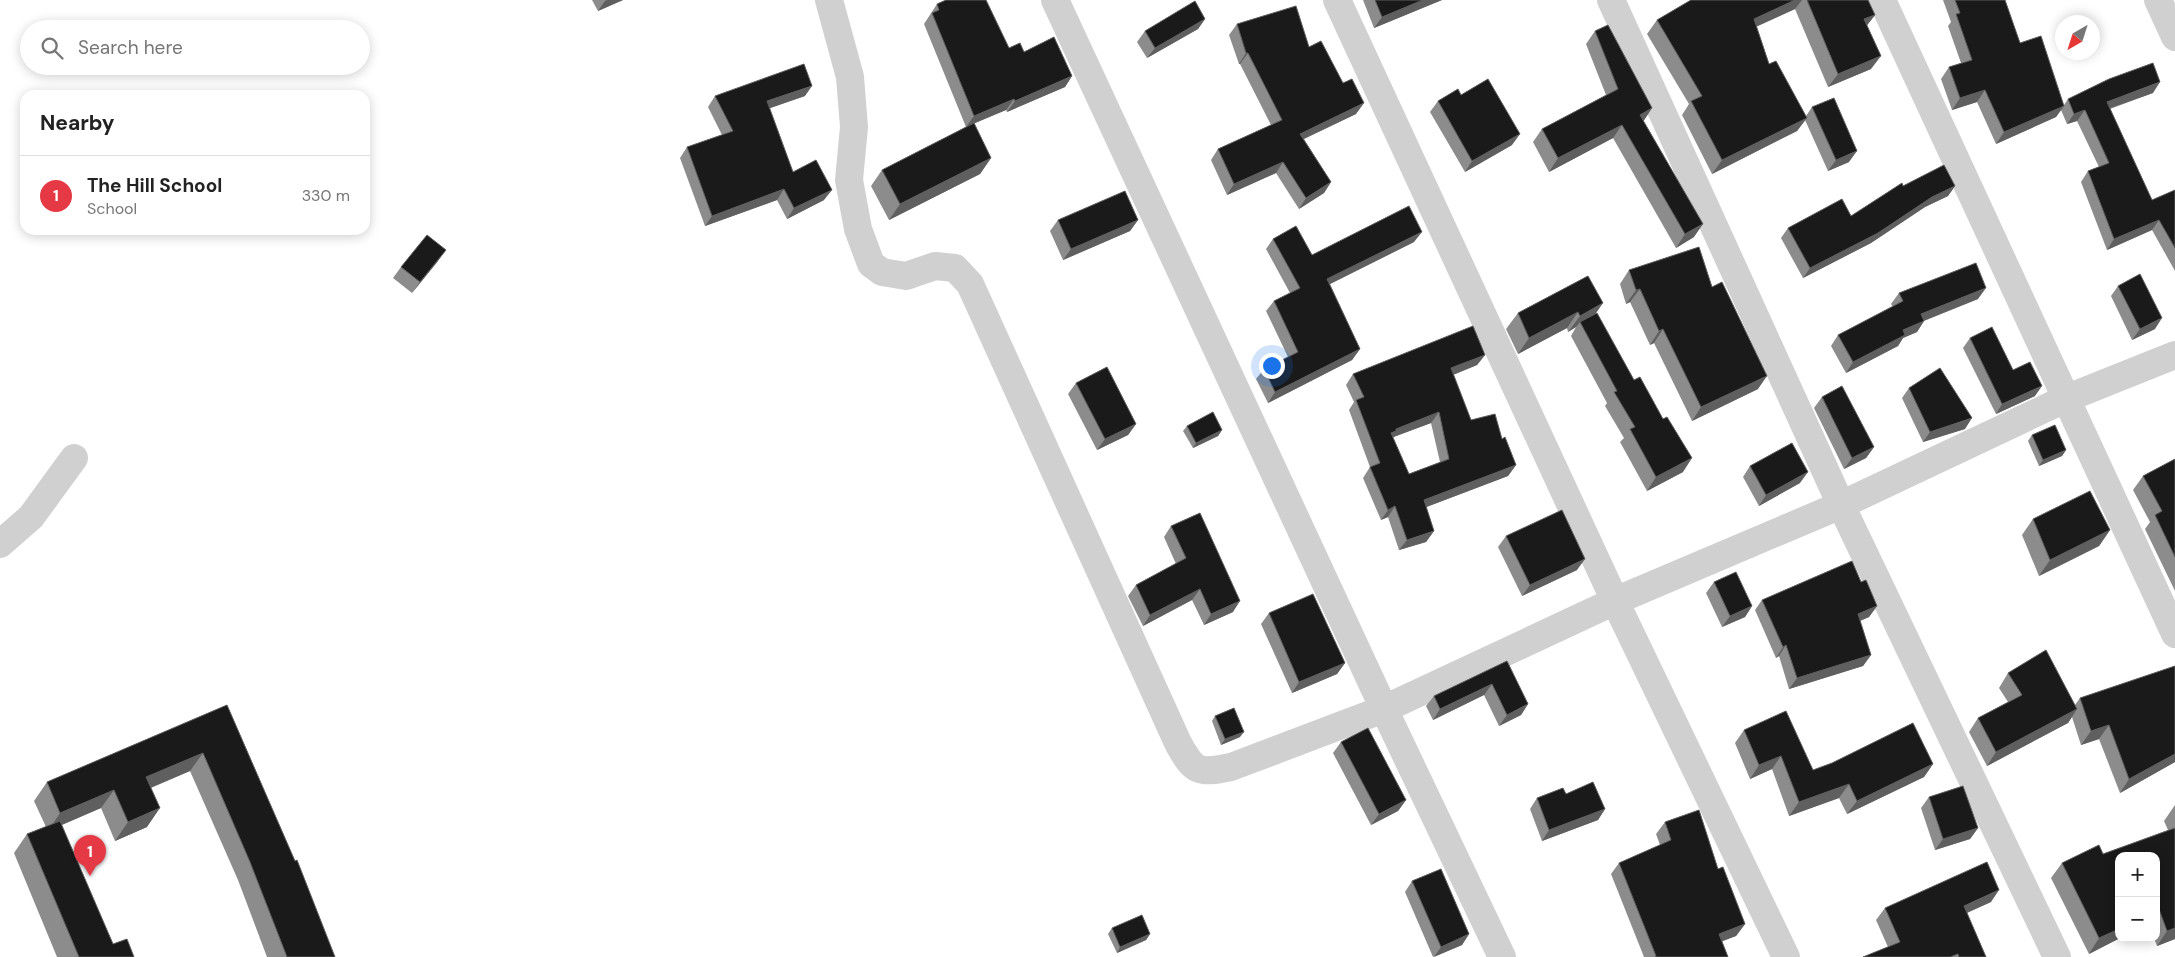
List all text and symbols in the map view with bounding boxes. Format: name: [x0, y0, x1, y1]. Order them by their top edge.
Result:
north arrow: [2055, 15, 2100, 60]
search box: [20, 20, 370, 75]
icon: search: [38, 34, 66, 62]
text: Search here: [78, 35, 183, 60]
text: Nearby: [40, 109, 114, 137]
text: The Hill School: [87, 173, 222, 198]
text: 1: [53, 185, 59, 206]
text: 330 m: [302, 185, 350, 206]
text: School: [87, 198, 137, 219]
your location: [1259, 353, 1285, 379]
pin: 1: [74, 835, 106, 876]
map controls: [2115, 852, 2160, 942]
button: +: [2115, 852, 2160, 897]
button: −: [2115, 897, 2160, 942]

